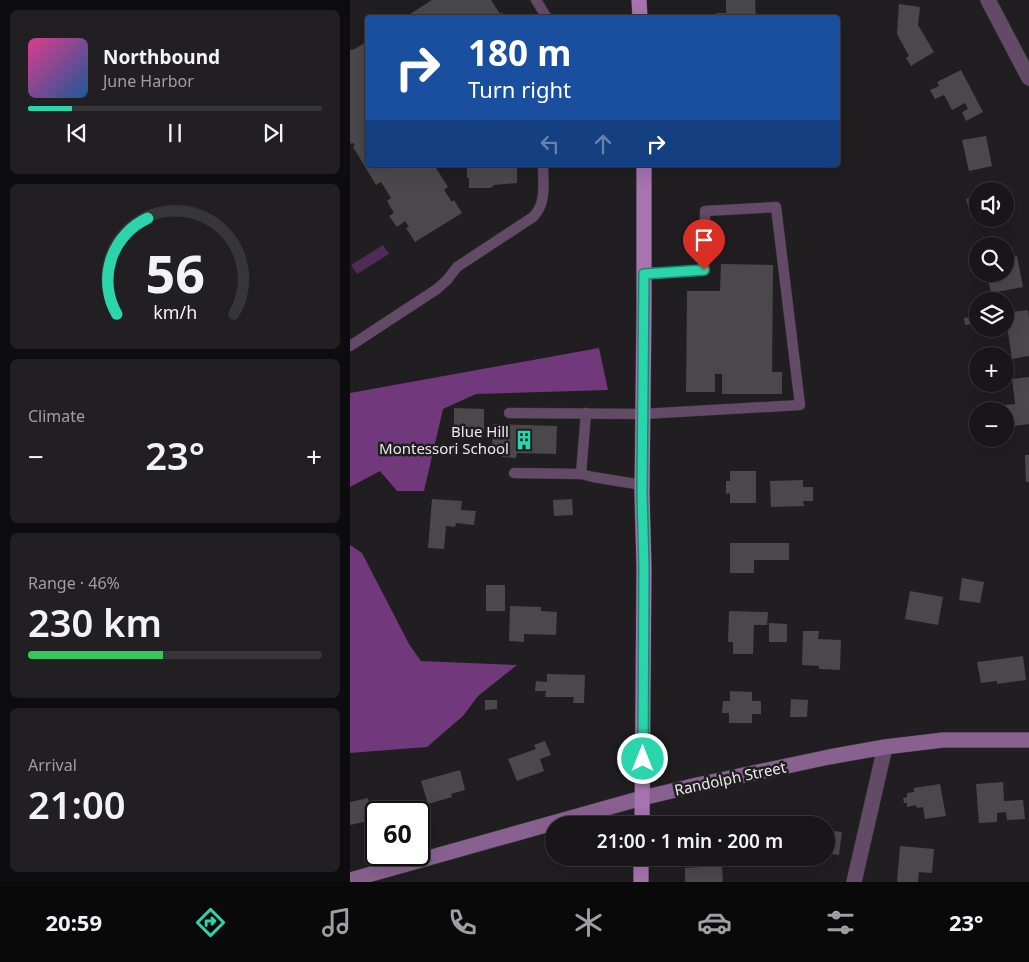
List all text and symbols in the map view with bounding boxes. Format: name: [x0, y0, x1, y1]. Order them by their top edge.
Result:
text: 180 m: [468, 29, 571, 76]
icon: right: [385, 35, 450, 100]
text: Northbound: [103, 44, 220, 70]
text: June Harbor: [103, 70, 194, 92]
text: Turn right: [468, 74, 571, 104]
icon: previous: [63, 119, 91, 147]
icon: pause: [161, 119, 189, 147]
icon: next: [259, 119, 287, 147]
icon: left: [536, 130, 564, 158]
icon: ahead: [589, 130, 617, 158]
icon: right: [642, 130, 670, 158]
map controls: [969, 182, 1014, 447]
button: sound: [969, 182, 1014, 227]
pin: [683, 219, 725, 270]
icon: arrive: [690, 226, 718, 254]
text: 56: [145, 237, 205, 308]
button: search: [969, 237, 1014, 282]
button: layers: [969, 292, 1014, 337]
text: km/h: [153, 300, 197, 324]
button: +: [969, 347, 1014, 392]
button: −: [969, 402, 1014, 447]
text: Climate: [28, 405, 85, 427]
place label: Blue Hill Montessori School: [379, 421, 509, 458]
text: 23°: [145, 429, 205, 481]
building icon: Blue Hill Montessori School: [513, 429, 535, 451]
text: −: [28, 437, 44, 475]
text: +: [306, 437, 322, 475]
text: Range · 46%: [28, 572, 120, 594]
text: 230 km: [28, 596, 162, 648]
position arrow: [616, 732, 668, 784]
text: Arrival: [28, 754, 77, 776]
street label: Randolph Street: [672, 756, 788, 800]
text: 21:00: [28, 778, 125, 830]
speed limit sign: 60: [365, 801, 430, 866]
text: 21:00 · 1 min · 200 m: [597, 828, 783, 854]
icon: directions: [193, 905, 228, 940]
icon: music: [319, 905, 354, 940]
icon: phone: [445, 905, 480, 940]
icon: climate: [571, 905, 606, 940]
icon: car: [697, 905, 732, 940]
icon: filters: [823, 905, 858, 940]
text: 20:59: [45, 907, 102, 937]
text: 23°: [949, 907, 983, 937]

